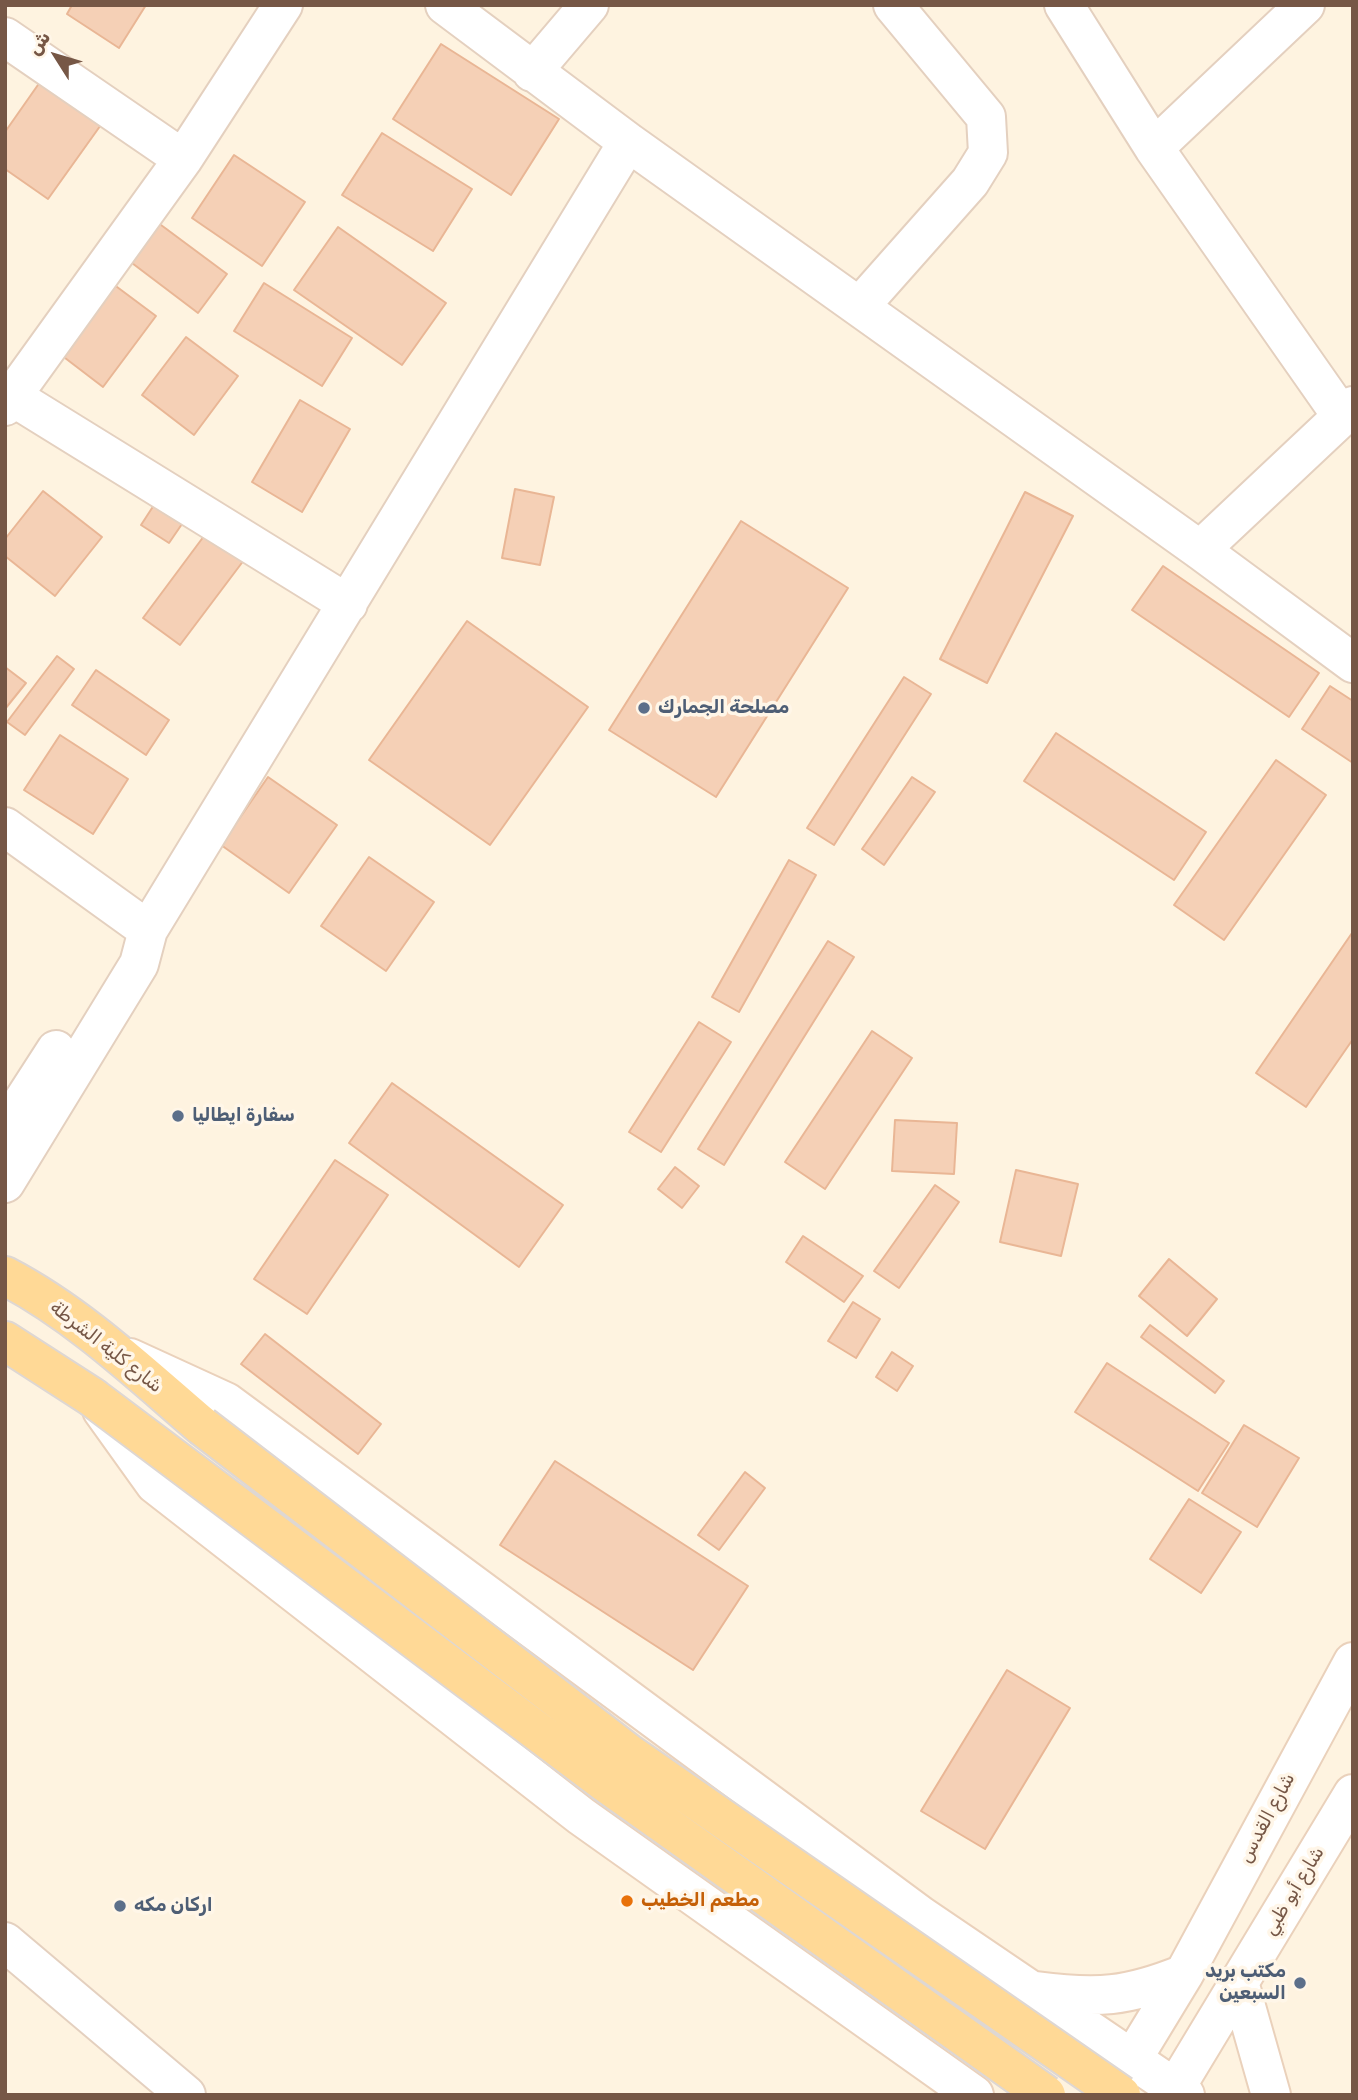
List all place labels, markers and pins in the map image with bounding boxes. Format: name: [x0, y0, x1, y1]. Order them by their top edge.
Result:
place label: مصلحة الجمارك: [658, 697, 789, 719]
marker: مصلحة الجمارك: [636, 700, 652, 716]
place label: سفارة ايطاليا: [192, 1105, 295, 1127]
marker: سفارة ايطاليا: [170, 1108, 186, 1124]
place label: مطعم الخطيب: [641, 1890, 760, 1912]
marker: مطعم الخطيب: [619, 1893, 635, 1909]
place label: اركان مكه: [134, 1895, 213, 1917]
marker: اركان مكه: [112, 1898, 128, 1914]
place label: مكتب بريد السبعين: [1205, 1961, 1286, 2005]
marker: مكتب بريد السبعين: [1292, 1975, 1308, 1991]

